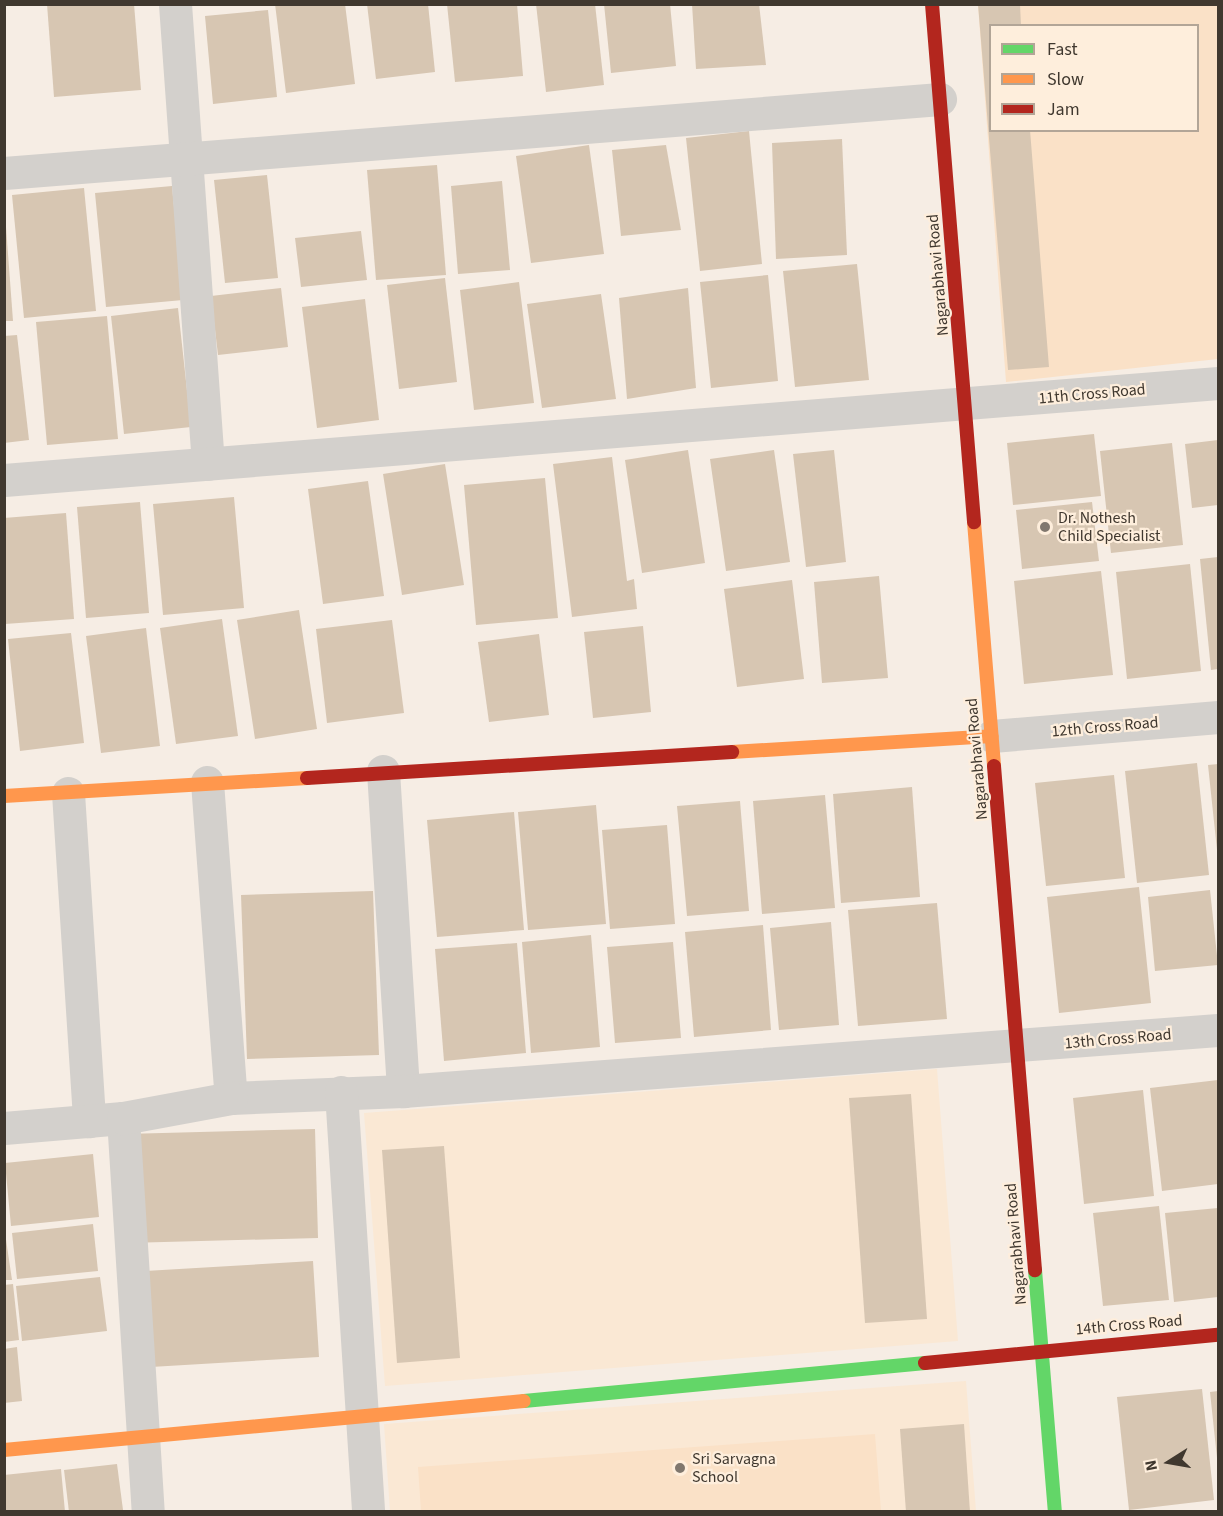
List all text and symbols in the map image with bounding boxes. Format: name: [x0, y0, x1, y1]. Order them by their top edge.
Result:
legend: [989, 24, 1199, 132]
text: Fast: [1047, 37, 1078, 62]
text: Slow: [1047, 67, 1084, 92]
text: Jam: [1047, 97, 1080, 122]
street label: Nagarabhavi Road: [923, 213, 953, 337]
street label: 11th Cross Road: [1038, 380, 1146, 408]
place label: Dr. Nothesh Child Specialist: [1058, 508, 1160, 546]
marker: Dr. Nothesh Child Specialist: [1036, 518, 1054, 536]
street label: Nagarabhavi Road: [962, 697, 992, 821]
street label: 12th Cross Road: [1051, 713, 1159, 741]
street label: 13th Cross Road: [1064, 1025, 1172, 1053]
street label: Nagarabhavi Road: [1001, 1182, 1031, 1306]
street label: 14th Cross Road: [1075, 1311, 1183, 1339]
north arrow: [1139, 1432, 1199, 1492]
place label: Sri Sarvagna School: [692, 1449, 776, 1487]
text: N: [1140, 1458, 1163, 1473]
marker: Sri Sarvagna School: [673, 1461, 687, 1475]

